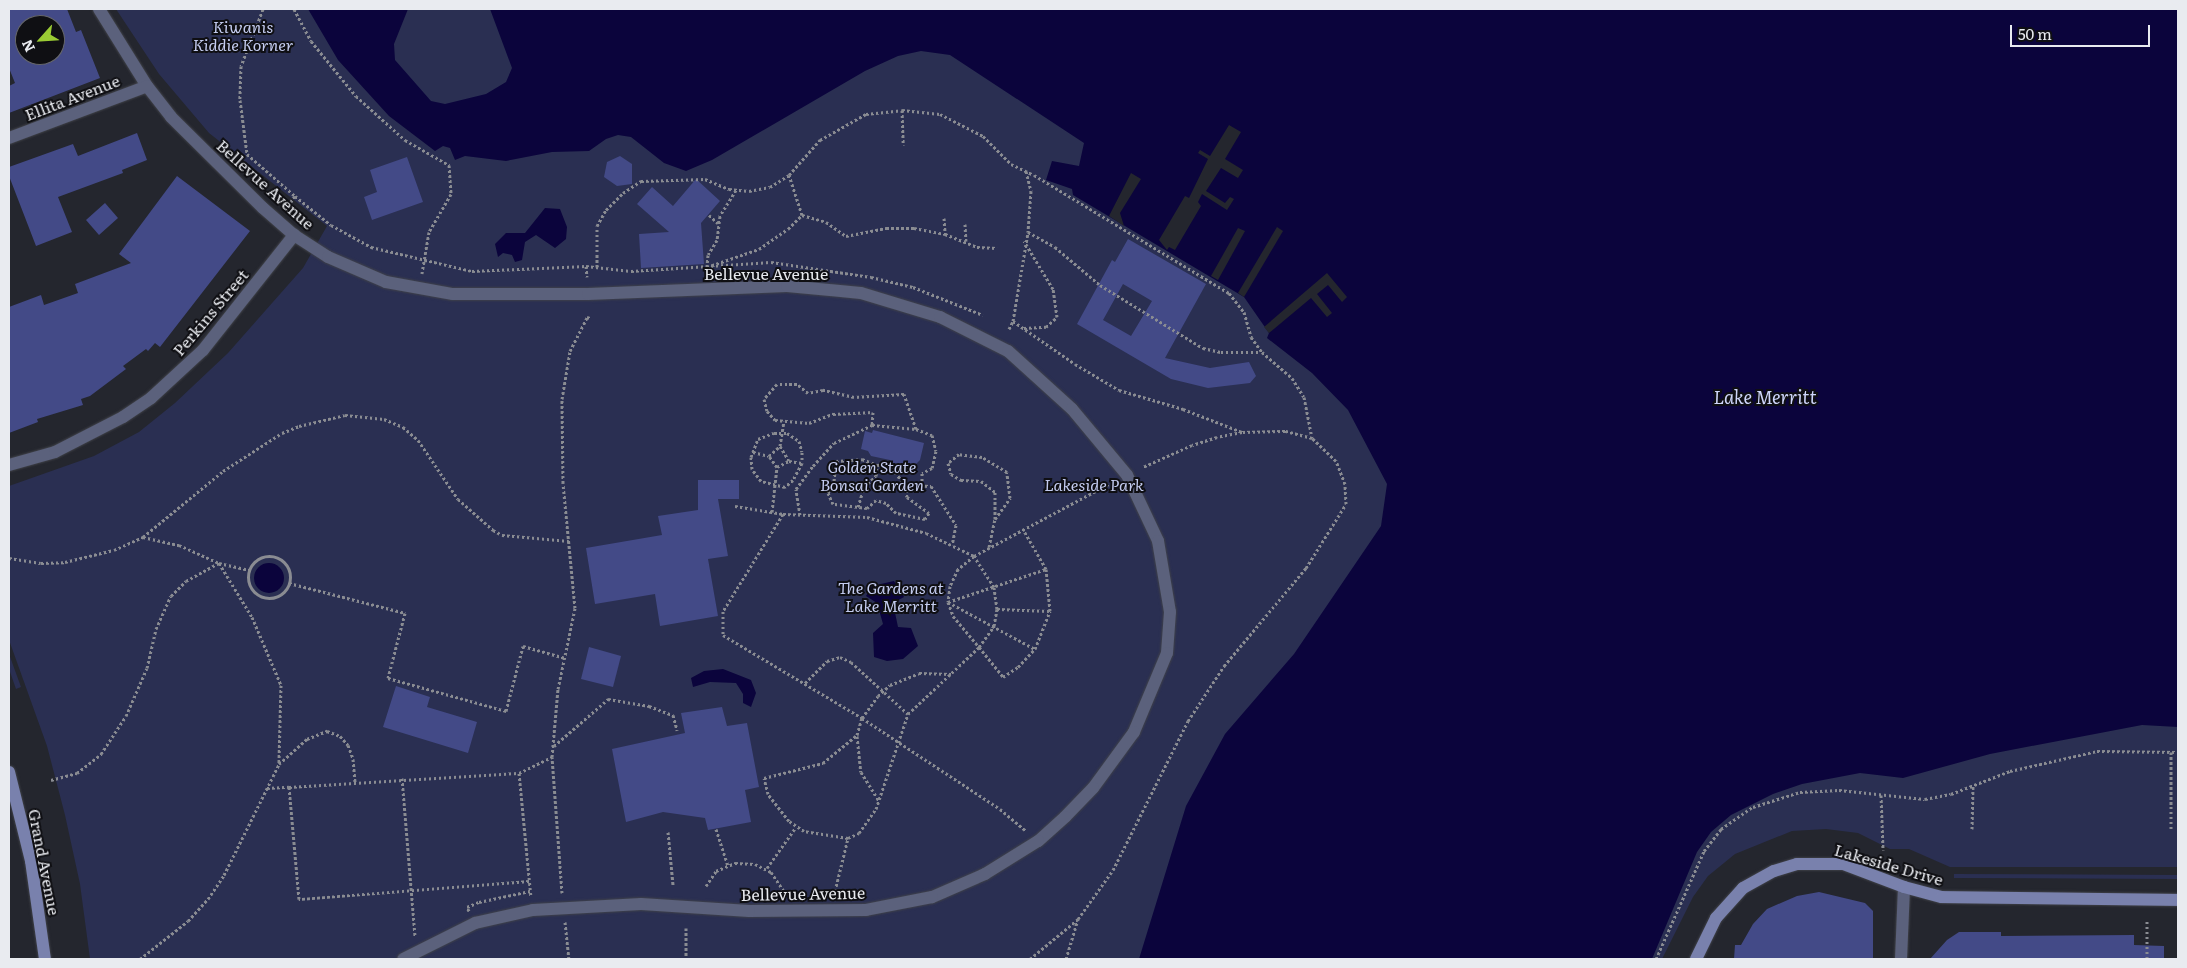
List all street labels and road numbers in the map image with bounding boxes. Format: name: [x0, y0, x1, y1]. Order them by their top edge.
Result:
street label: Ellita Avenue: [22, 70, 122, 124]
street label: Bellevue Avenue: [213, 135, 319, 233]
street label: Bellevue Avenue: [704, 263, 828, 283]
street label: Perkins Street: [168, 265, 252, 359]
street label: Grand Avenue: [25, 807, 65, 917]
street label: Lakeside Drive: [1832, 839, 1946, 889]
street label: Bellevue Avenue: [741, 882, 865, 904]

